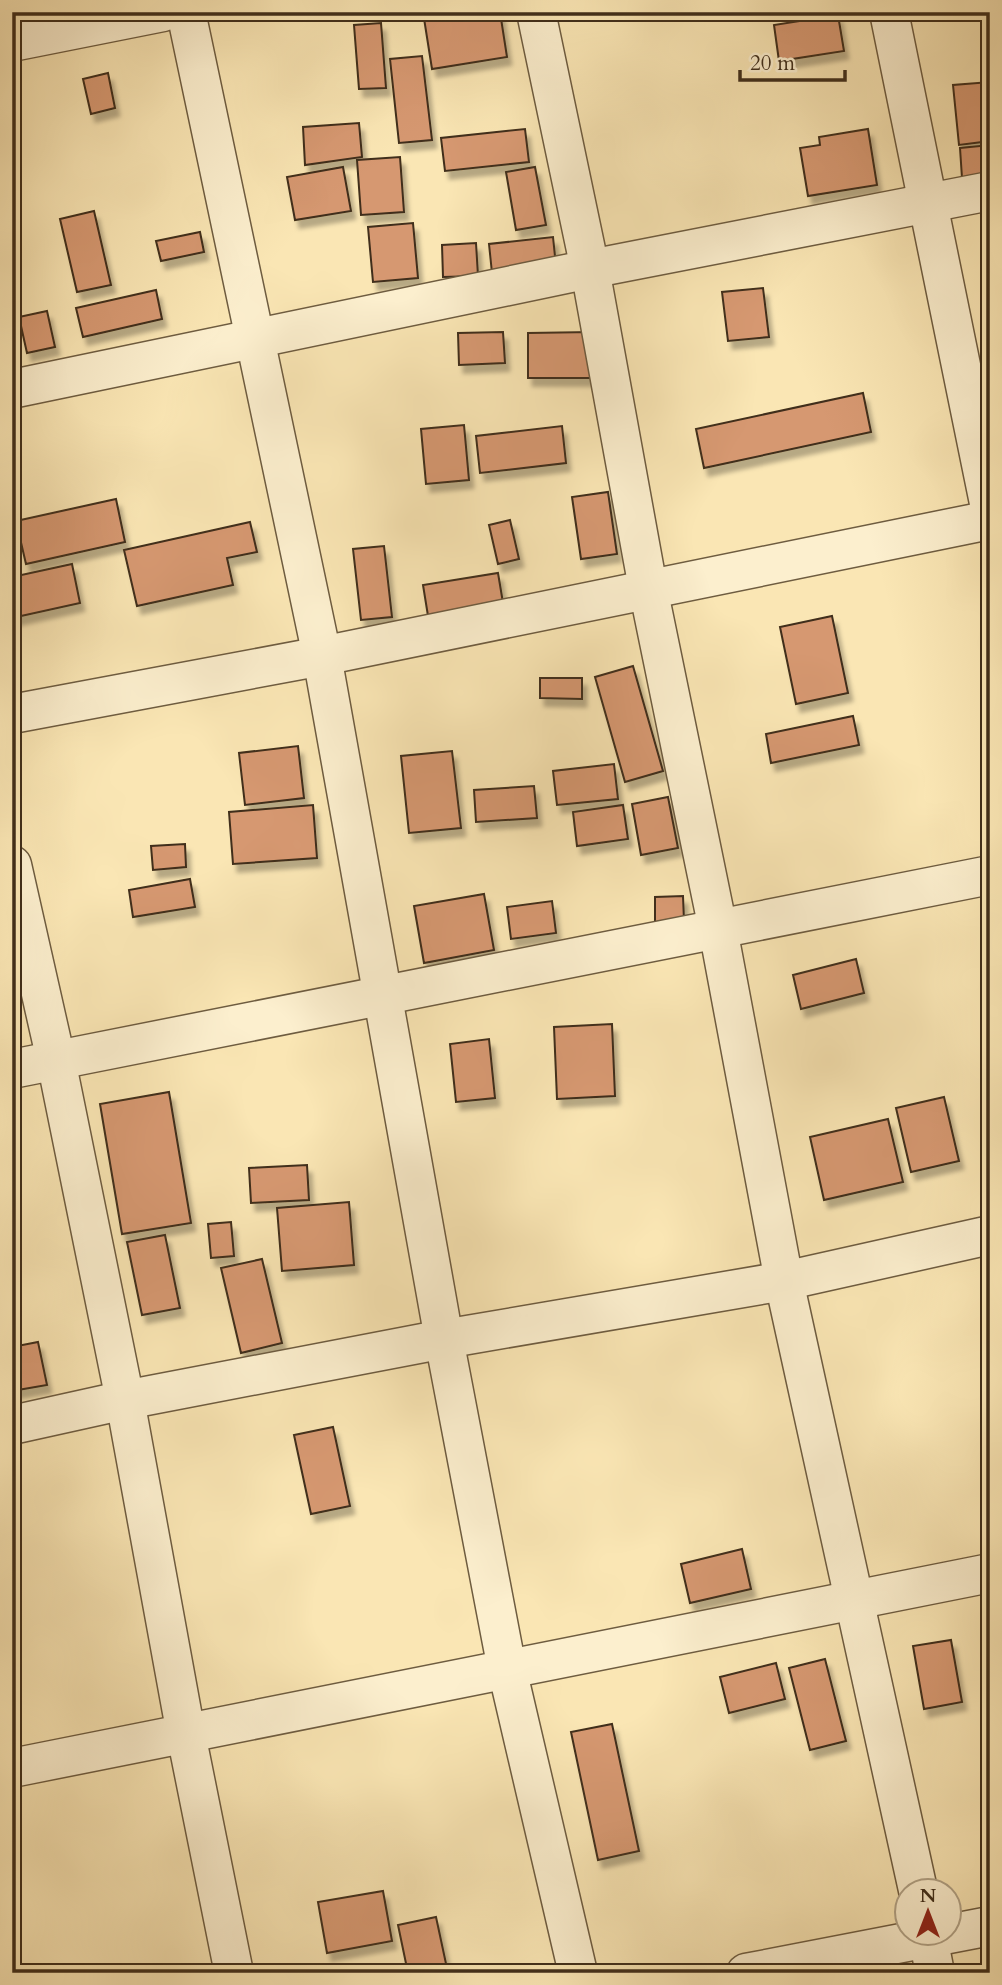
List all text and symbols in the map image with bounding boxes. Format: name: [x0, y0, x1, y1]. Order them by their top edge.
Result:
scale bar: [740, 38, 844, 82]
text: 20 m: [750, 49, 795, 78]
north arrow: [894, 1876, 964, 1946]
text: N: [920, 1883, 937, 1909]

